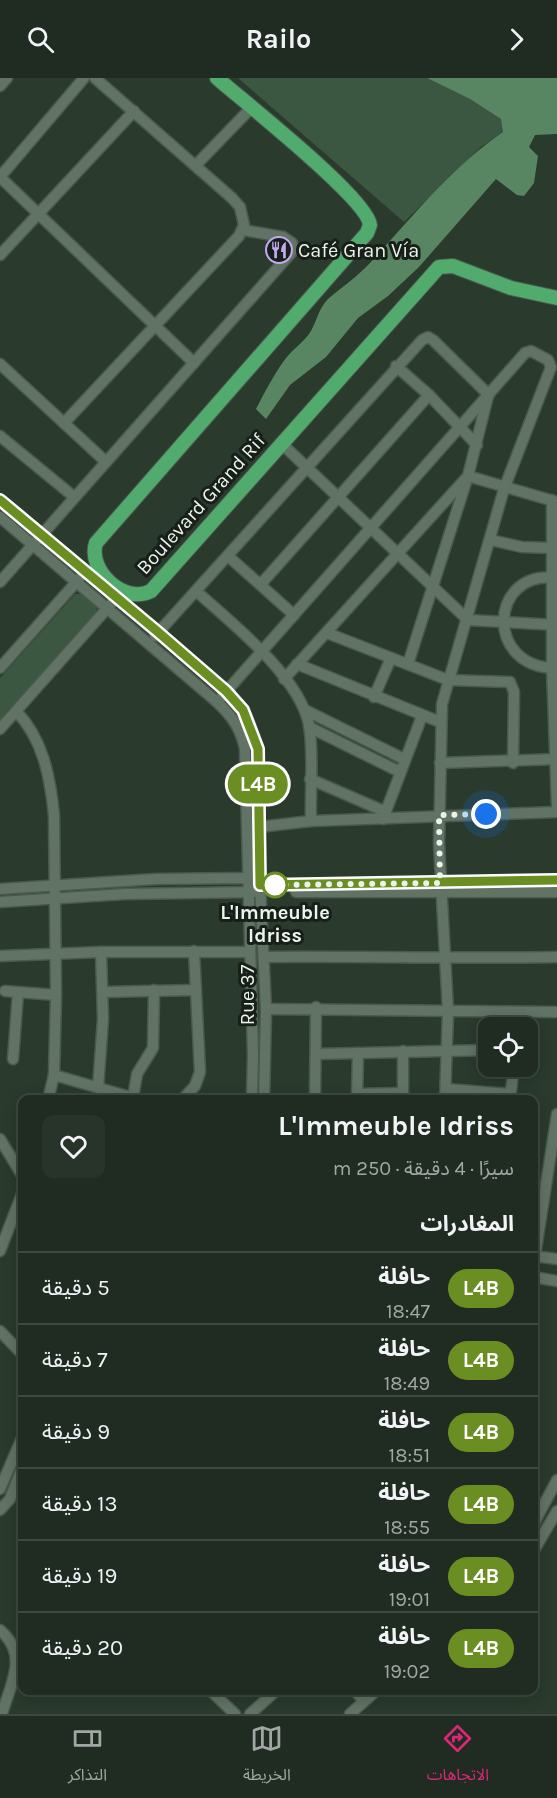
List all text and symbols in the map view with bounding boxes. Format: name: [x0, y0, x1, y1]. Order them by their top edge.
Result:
icon: search: [24, 23, 57, 56]
text: Railo: [246, 23, 311, 55]
icon: forward: [500, 23, 533, 56]
restaurant icon: Café Gran Vía: [264, 235, 294, 265]
place label: Café Gran Vía: [298, 239, 419, 262]
street label: Boulevard Grand Rif: [132, 429, 270, 579]
line badge: L4B: [224, 764, 292, 804]
text: L4B: [240, 772, 276, 796]
your location: [471, 799, 501, 829]
marker: L'Immeuble Idriss: [262, 872, 288, 898]
place label: L'Immeuble Idriss: [220, 901, 330, 947]
street label: Rue 37: [236, 964, 259, 1025]
map controls: [478, 1017, 538, 1077]
button: locate: [478, 1017, 538, 1077]
text: L'Immeuble Idriss: [278, 1109, 514, 1142]
button: heart: [42, 1115, 105, 1178]
text: سيرًا · 4 دقيقة · 250 m: [333, 1157, 514, 1180]
text: المغادرات: [420, 1211, 514, 1237]
text: حافلة: [378, 1264, 430, 1290]
text: 5 دقيقة: [42, 1275, 110, 1301]
text: L4B: [463, 1276, 499, 1300]
text: 18:47: [386, 1300, 430, 1323]
text: حافلة: [378, 1336, 430, 1362]
text: 7 دقيقة: [42, 1347, 108, 1373]
text: L4B: [463, 1348, 499, 1372]
text: 18:49: [384, 1372, 430, 1395]
text: حافلة: [378, 1408, 430, 1434]
text: 9 دقيقة: [42, 1419, 110, 1445]
text: L4B: [463, 1420, 499, 1444]
text: 18:51: [389, 1444, 430, 1467]
text: حافلة: [378, 1480, 430, 1506]
text: 13 دقيقة: [42, 1491, 118, 1517]
text: L4B: [463, 1492, 499, 1516]
text: 18:55: [384, 1516, 430, 1539]
text: حافلة: [378, 1552, 430, 1578]
text: 19 دقيقة: [42, 1563, 117, 1589]
text: L4B: [463, 1564, 499, 1588]
text: 19:01: [389, 1588, 430, 1611]
text: حافلة: [378, 1624, 430, 1650]
text: 20 دقيقة: [42, 1635, 123, 1661]
text: L4B: [463, 1636, 499, 1660]
text: 19:02: [384, 1660, 430, 1683]
tab: التذاكر: [68, 1722, 107, 1792]
tab: الخريطة: [243, 1722, 291, 1792]
tab: الاتجاهات: [427, 1722, 489, 1792]

